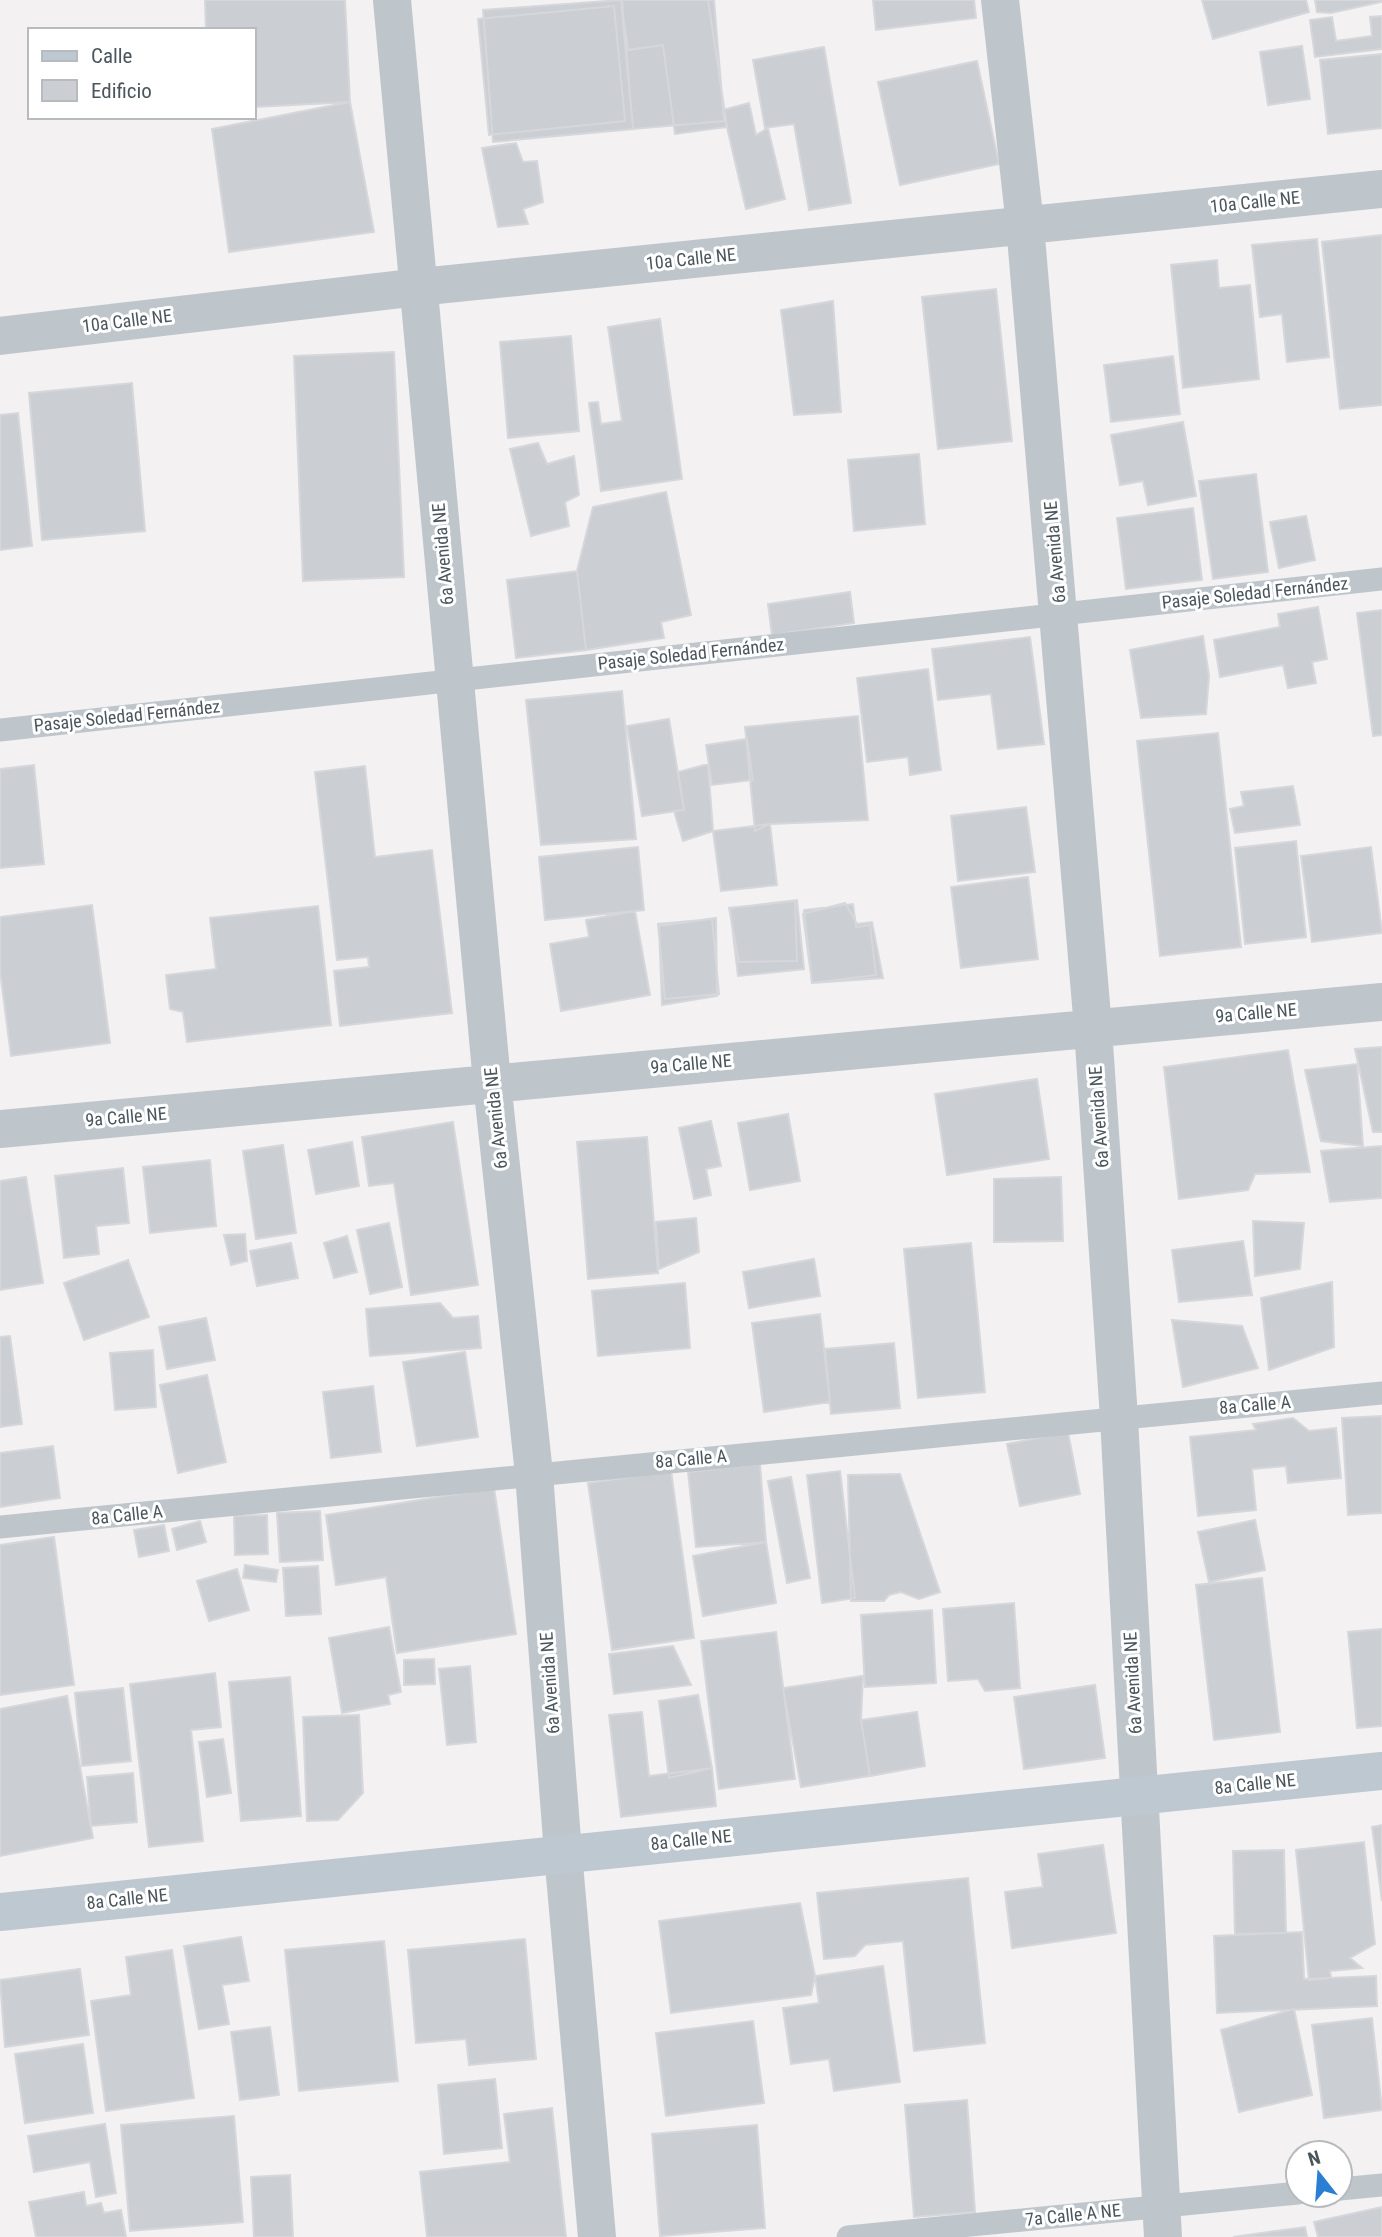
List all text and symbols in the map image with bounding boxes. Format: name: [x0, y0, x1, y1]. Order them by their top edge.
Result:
legend: [28, 28, 256, 119]
text: Calle: [91, 44, 133, 68]
text: Edificio: [91, 79, 152, 103]
street label: 10a Calle NE: [1209, 186, 1301, 217]
street label: 10a Calle NE: [645, 243, 737, 274]
street label: 10a Calle NE: [81, 305, 173, 336]
street label: 6a Avenida NE: [1040, 500, 1069, 604]
street label: 6a Avenida NE: [428, 502, 457, 606]
street label: Pasaje Soledad Fernández: [1161, 572, 1349, 613]
street label: Pasaje Soledad Fernández: [597, 633, 785, 674]
street label: Pasaje Soledad Fernández: [33, 695, 221, 736]
street label: 9a Calle NE: [1214, 998, 1297, 1027]
street label: 9a Calle NE: [649, 1049, 732, 1078]
street label: 6a Avenida NE: [1084, 1065, 1113, 1169]
street label: 6a Avenida NE: [480, 1066, 511, 1170]
street label: 9a Calle NE: [84, 1102, 167, 1131]
street label: 8a Calle A: [1218, 1391, 1292, 1418]
street label: 8a Calle A: [654, 1445, 728, 1472]
street label: 8a Calle A: [90, 1500, 164, 1529]
street label: 6a Avenida NE: [535, 1631, 564, 1735]
street label: 6a Avenida NE: [1119, 1631, 1146, 1735]
street label: 8a Calle NE: [1213, 1769, 1297, 1798]
street label: 8a Calle NE: [649, 1825, 733, 1854]
street label: 8a Calle NE: [85, 1884, 169, 1913]
north arrow: [1284, 2139, 1354, 2209]
text: N: [1305, 2146, 1323, 2171]
street label: 7a Calle A NE: [1024, 2199, 1122, 2230]

